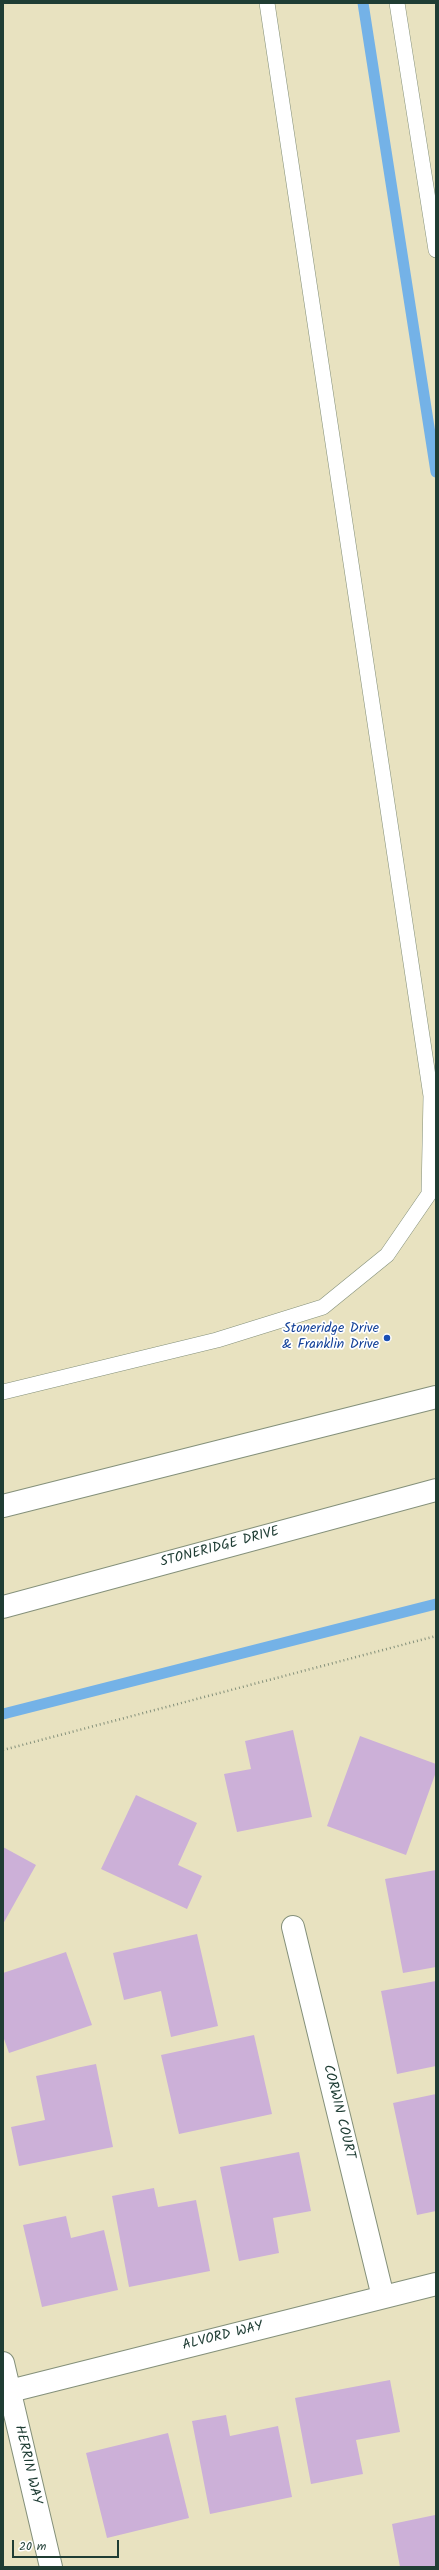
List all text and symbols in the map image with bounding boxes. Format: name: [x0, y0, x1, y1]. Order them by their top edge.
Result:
place label: Stoneridge Drive & Franklin Drive: [282, 1322, 379, 1354]
marker: Stoneridge Drive & Franklin Drive: [382, 1333, 392, 1343]
street label: STONERIDGE DRIVE: [159, 1524, 281, 1572]
street label: CORWIN COURT: [318, 2063, 358, 2161]
street label: ALVORD WAY: [181, 2319, 265, 2355]
street label: HERRIN WAY: [10, 2424, 44, 2506]
scale bar: [14, 2532, 121, 2558]
text: 20 m: [19, 2537, 46, 2556]

